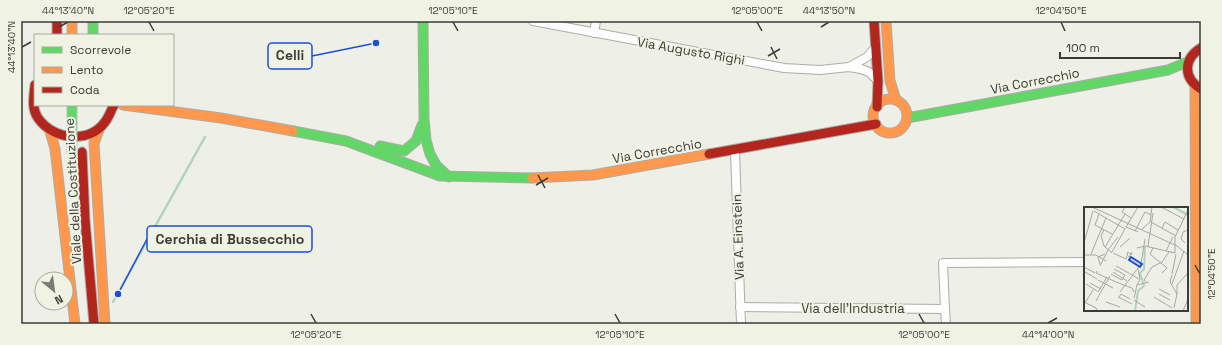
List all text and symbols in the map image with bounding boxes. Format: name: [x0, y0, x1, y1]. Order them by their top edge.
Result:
text: 44°13'40"N: [42, 4, 94, 17]
text: 12°05'20"E: [123, 4, 175, 17]
text: 12°05'10"E: [428, 4, 478, 17]
text: 12°05'00"E: [731, 4, 783, 17]
text: 44°13'50"N: [803, 4, 855, 17]
text: 12°04'50"E: [1035, 4, 1087, 17]
text: 44°13'40"N: [5, 21, 18, 73]
street label: Via Augusto Righi: [636, 33, 746, 69]
legend: [34, 34, 174, 106]
scale bar: [1060, 34, 1180, 60]
text: 100 m: [1066, 40, 1100, 56]
text: Scorrevole: [70, 42, 131, 58]
callout: Celli: [268, 43, 312, 69]
text: Celli: [276, 46, 304, 64]
text: Lento: [70, 62, 104, 78]
street label: Via Correcchio: [989, 64, 1081, 98]
text: Coda: [70, 82, 100, 98]
street label: Viale della Costituzione: [61, 118, 85, 264]
street label: Via Correcchio: [611, 135, 703, 167]
street label: Via A. Einstein: [728, 194, 748, 280]
inset map: [1084, 207, 1188, 311]
callout: Cerchia di Bussecchio: [147, 226, 312, 252]
text: Cerchia di Bussecchio: [156, 230, 304, 248]
text: 12°04'50"E: [1205, 248, 1218, 300]
north arrow: [34, 271, 74, 311]
text: N: [52, 292, 65, 308]
street label: Via dell'Industria: [801, 300, 905, 317]
text: 12°05'20"E: [290, 328, 342, 341]
text: 12°05'10"E: [595, 328, 645, 341]
text: 12°05'00"E: [898, 328, 950, 341]
text: 44°14'00"N: [1022, 328, 1074, 341]

